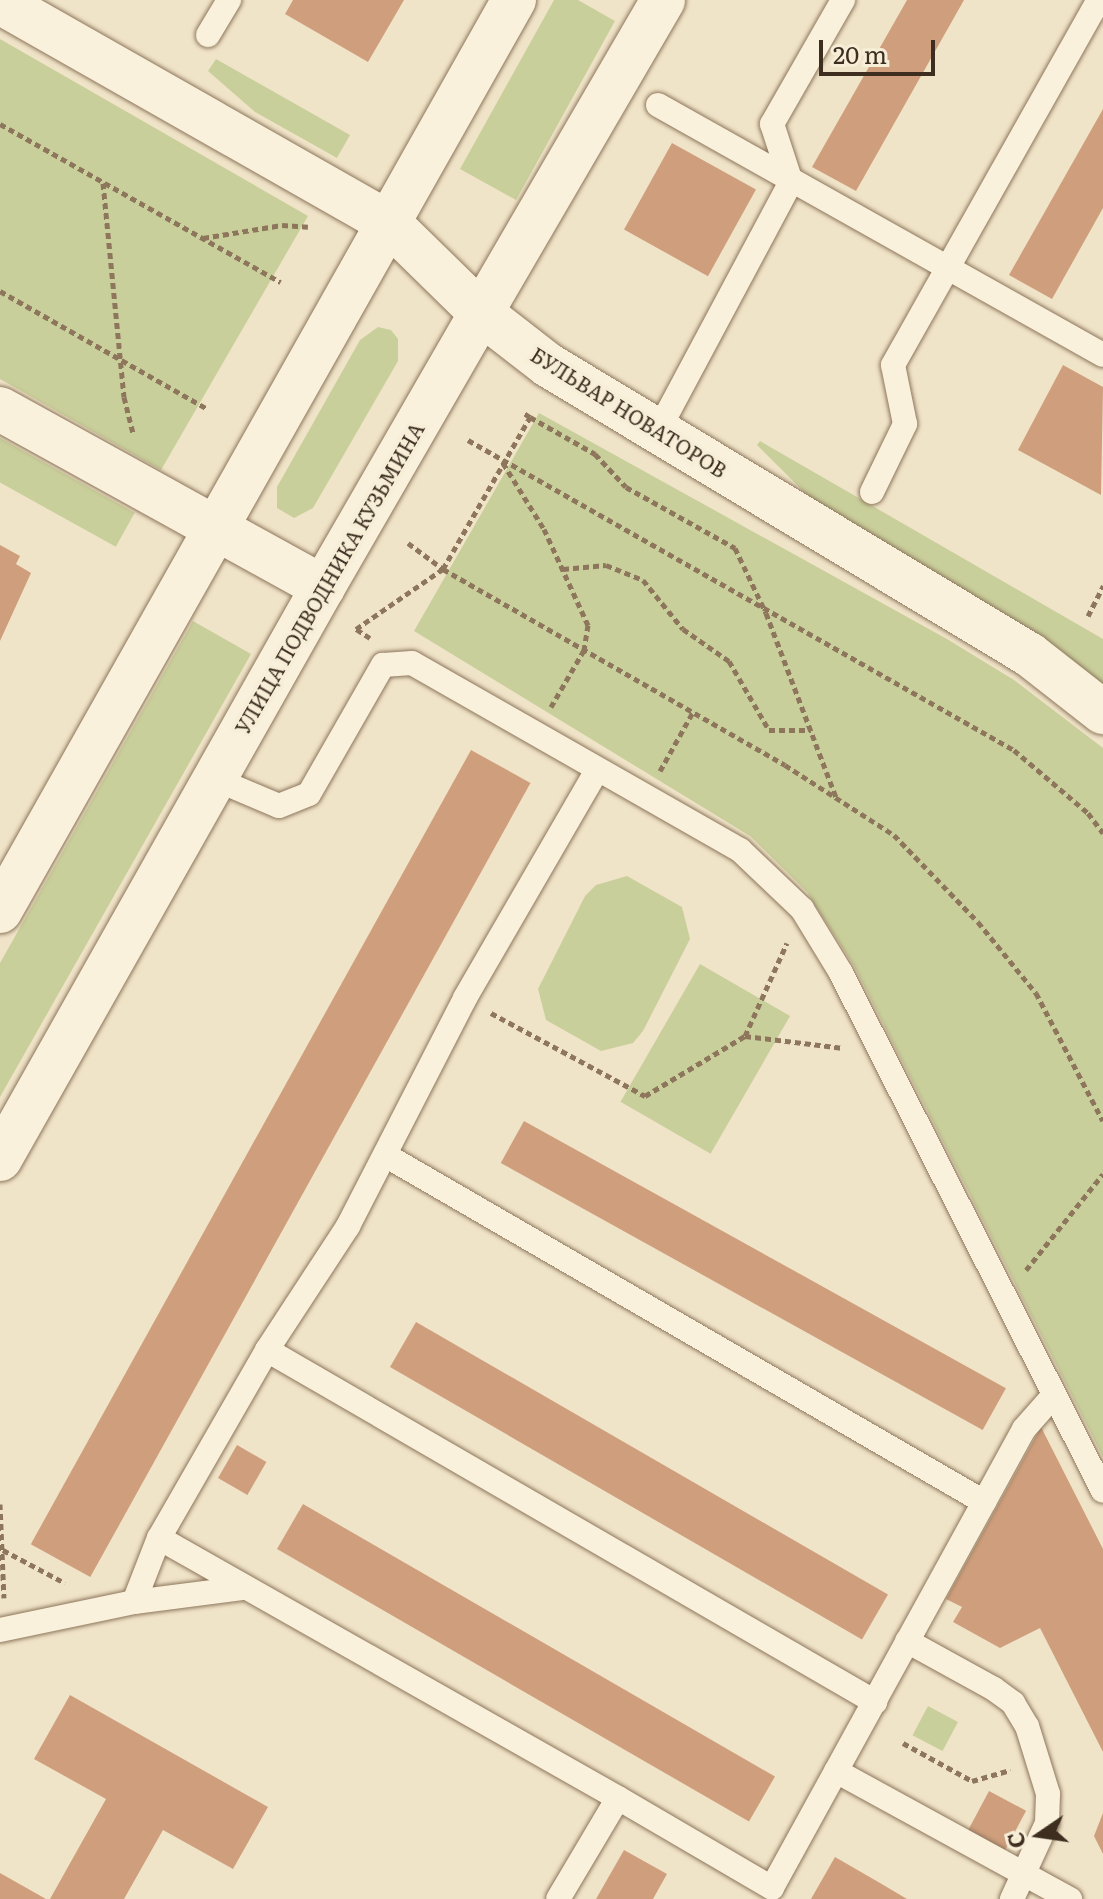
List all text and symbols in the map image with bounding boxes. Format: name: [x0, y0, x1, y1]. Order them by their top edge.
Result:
scale bar: [823, 24, 939, 74]
text: 20 m: [833, 36, 887, 71]
street label: БУЛЬВАР НОВАТОРОВ: [527, 342, 731, 482]
street label: УЛИЦА ПОДВОДНИКА КУЗЬМИНА: [230, 418, 428, 738]
north arrow: [999, 1795, 1079, 1875]
text: С: [997, 1829, 1033, 1852]

